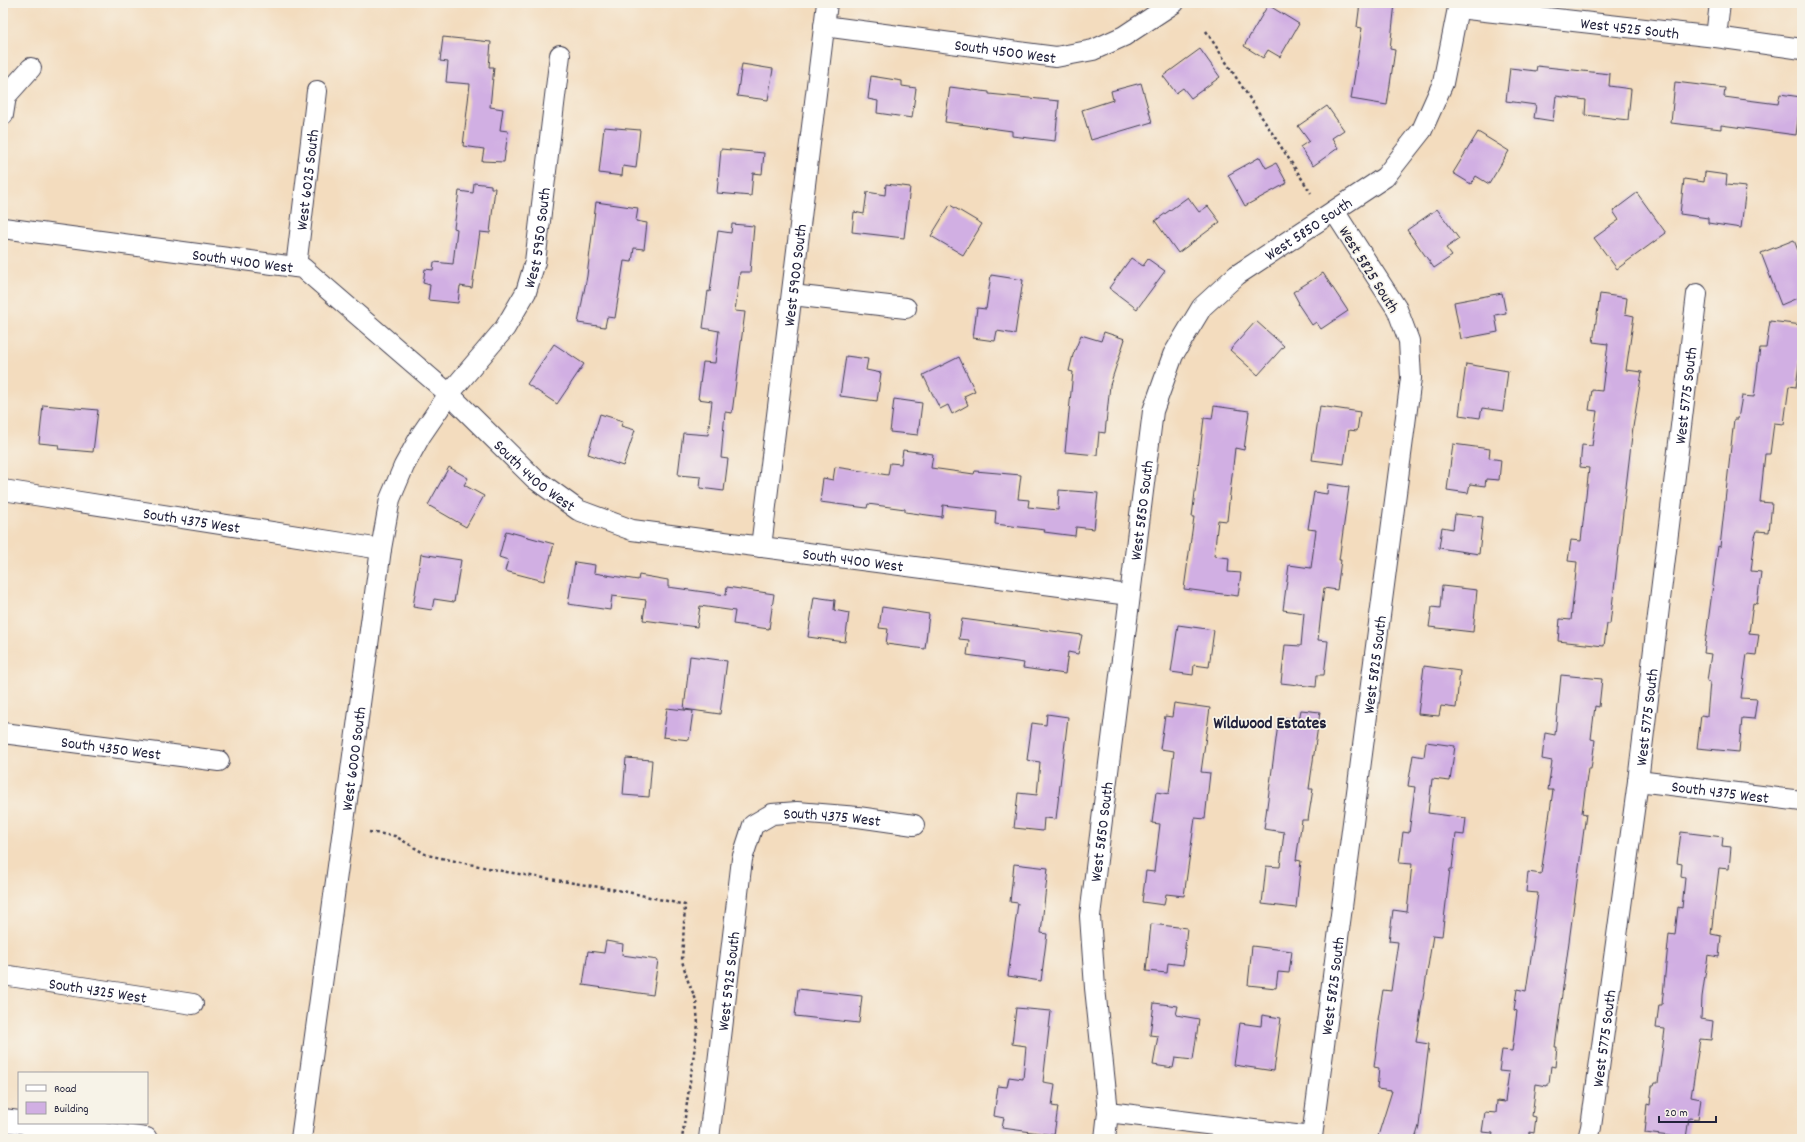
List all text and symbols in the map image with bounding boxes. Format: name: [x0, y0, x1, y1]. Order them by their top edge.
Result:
street label: West 4525 South: [1579, 13, 1680, 47]
street label: South 4500 West: [953, 35, 1057, 71]
street label: West 6025 South: [291, 128, 326, 232]
street label: West 5950 South: [519, 186, 558, 291]
street label: West 5850 South: [1261, 193, 1358, 267]
street label: West 5825 South: [1332, 222, 1404, 318]
street label: West 5900 South: [779, 223, 814, 328]
street label: South 4400 West: [191, 244, 294, 281]
street label: West 5775 South: [1670, 346, 1704, 446]
street label: South 4400 West: [487, 435, 579, 519]
street label: West 5850 South: [1125, 459, 1161, 562]
street label: South 4375 West: [141, 503, 242, 541]
street label: South 4400 West: [801, 543, 905, 579]
street label: West 5825 South: [1358, 614, 1394, 715]
street label: West 5775 South: [1631, 667, 1666, 767]
street label: West 6000 South: [337, 705, 373, 812]
district label: Wildwood Estates: [1214, 713, 1326, 737]
street label: South 4350 West: [59, 732, 162, 767]
street label: South 4375 West: [1670, 776, 1770, 811]
street label: West 5850 South: [1085, 781, 1121, 883]
street label: South 4375 West: [783, 803, 882, 834]
street label: West 5925 South: [713, 931, 747, 1032]
street label: West 5825 South: [1316, 936, 1352, 1037]
street label: South 4325 West: [47, 973, 148, 1011]
street label: West 5775 South: [1588, 989, 1624, 1088]
legend: [18, 1072, 148, 1124]
text: Road: [54, 1081, 76, 1098]
scale bar: [1659, 1098, 1716, 1124]
text: Building: [54, 1101, 89, 1118]
text: 20 m: [1665, 1105, 1688, 1122]

